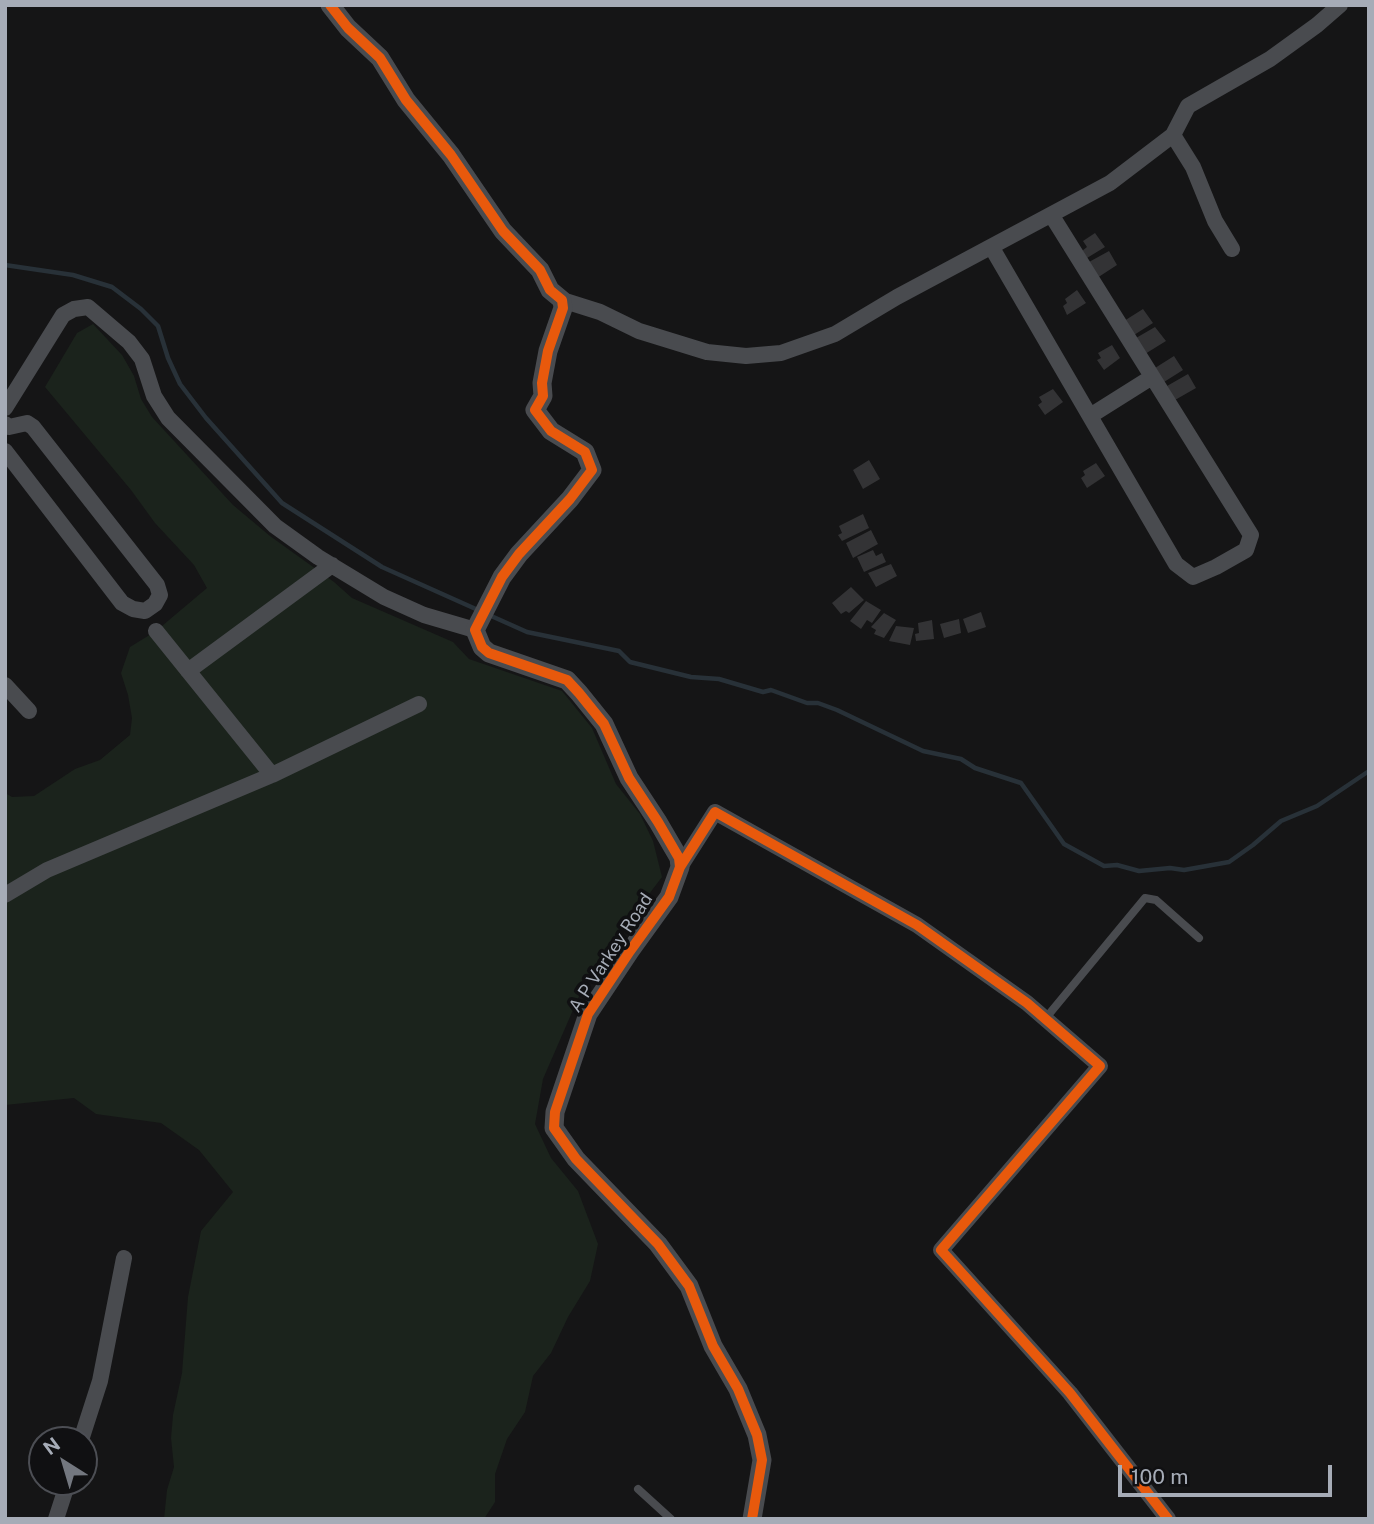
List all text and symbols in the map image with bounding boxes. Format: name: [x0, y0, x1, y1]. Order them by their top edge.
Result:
street label: A P Varkey Road: [564, 889, 658, 1017]
north arrow: [28, 1426, 98, 1496]
text: N: [39, 1433, 64, 1459]
scale bar: [1122, 1450, 1336, 1494]
text: 100 m: [1131, 1464, 1188, 1489]

